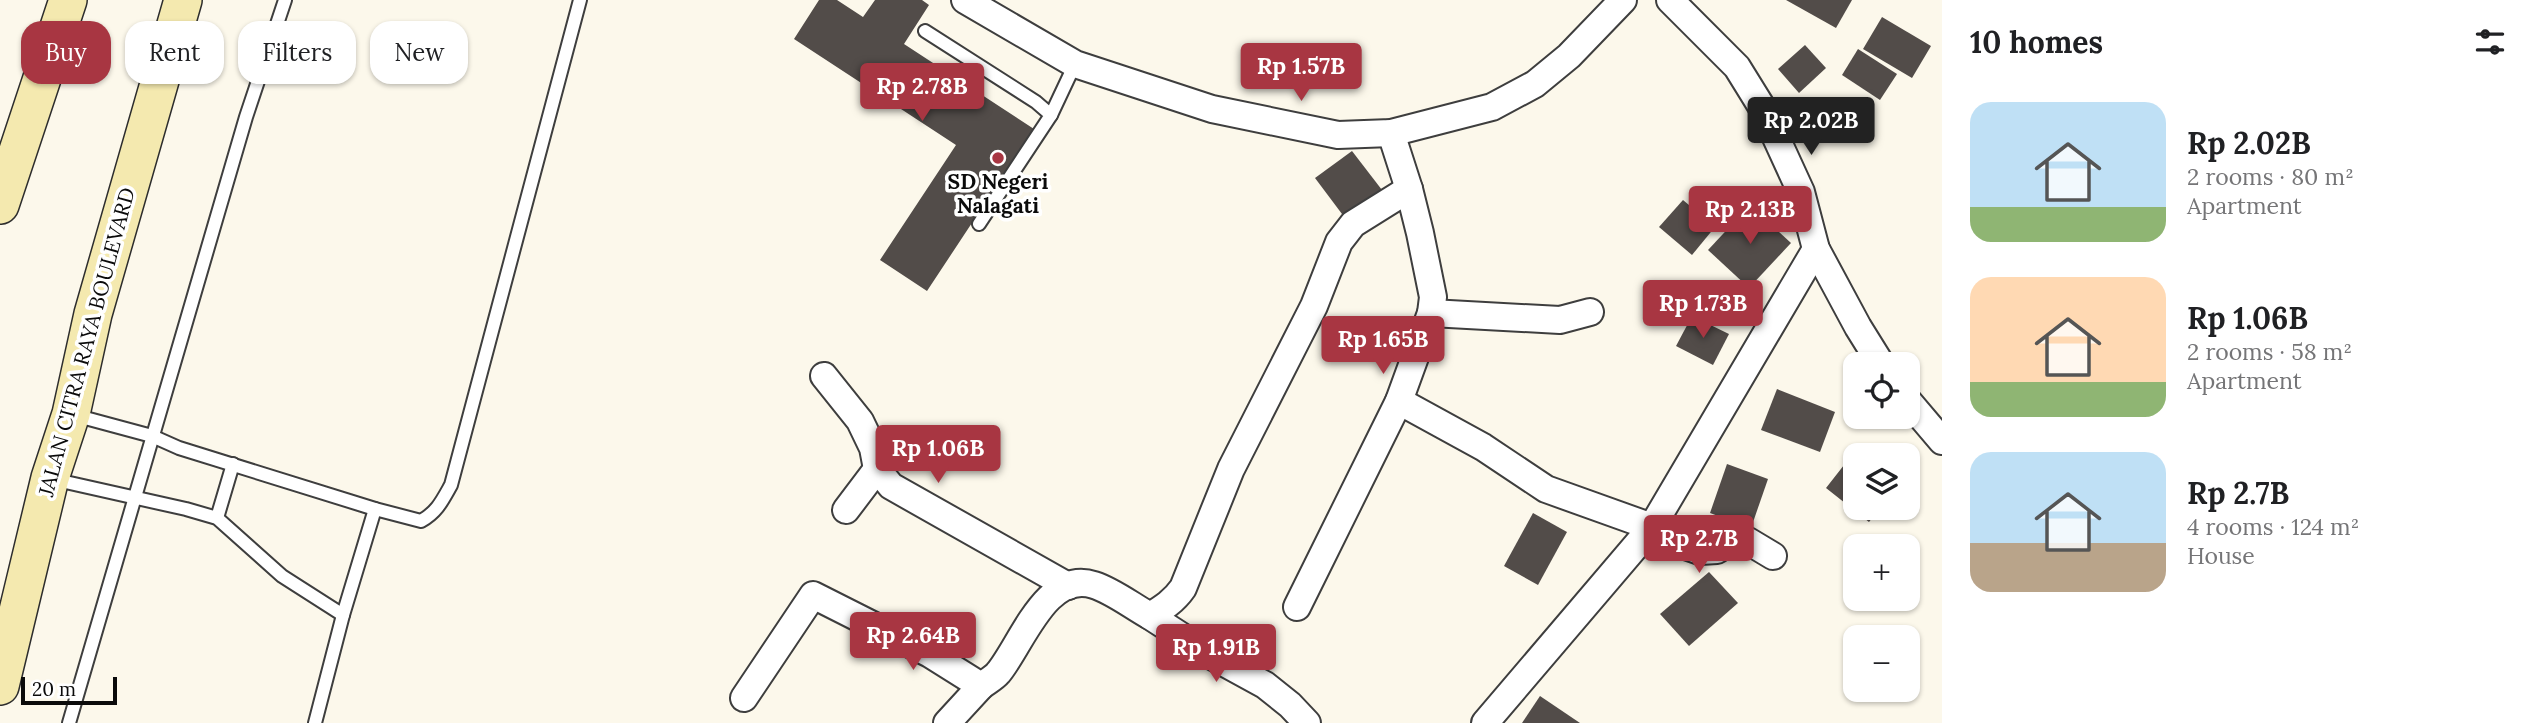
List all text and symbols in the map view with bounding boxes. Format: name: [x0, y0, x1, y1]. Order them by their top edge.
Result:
chip: Buy: [21, 21, 111, 84]
chip: Rent: [125, 21, 224, 84]
chip: Filters: [238, 21, 356, 84]
chip: New: [370, 21, 468, 84]
text: 10 homes: [1970, 23, 2103, 61]
icon: filters: [2471, 23, 2509, 61]
pin: Rp 1.57B: [1229, 43, 1373, 103]
text: Rp 1.57B: [1257, 51, 1345, 80]
pin: Rp 2.78B: [850, 64, 994, 123]
text: Rp 2.78B: [876, 71, 968, 100]
pin: Rp 2.02B: [1739, 97, 1883, 157]
text: Rp 2.02B: [1764, 105, 1858, 134]
text: Rp 2.02B: [2187, 124, 2311, 162]
icon: home: [2026, 130, 2110, 214]
marker: SD Negeri Nalagati: [990, 150, 1006, 166]
text: 2 rooms · 80 m²: [2187, 162, 2354, 191]
place label: SD Negeri Nalagati: [948, 168, 1049, 219]
street label: JALAN CITRA RAYA BOULEVARD: [32, 184, 141, 500]
pin: Rp 2.13B: [1678, 187, 1822, 246]
text: Apartment: [2187, 191, 2302, 220]
text: Rp 2.13B: [1705, 194, 1795, 223]
pin: Rp 1.73B: [1631, 280, 1775, 340]
text: Rp 1.73B: [1659, 288, 1747, 317]
text: Rp 1.06B: [2187, 299, 2308, 337]
icon: home: [2026, 305, 2110, 389]
pin: Rp 1.65B: [1311, 316, 1455, 376]
text: Rp 1.65B: [1337, 324, 1429, 353]
text: 2 rooms · 58 m²: [2187, 337, 2352, 366]
map controls: [1843, 352, 1920, 702]
button: locate: [1843, 352, 1920, 429]
text: Apartment: [2187, 366, 2302, 395]
pin: Rp 1.06B: [866, 426, 1010, 485]
text: Rp 1.06B: [892, 433, 984, 462]
button: layers: [1843, 443, 1920, 520]
text: Rp 2.7B: [2187, 474, 2289, 512]
icon: home: [2026, 480, 2110, 564]
text: 4 rooms · 124 m²: [2187, 512, 2359, 541]
pin: Rp 2.7B: [1634, 516, 1764, 575]
text: Rp 2.7B: [1660, 523, 1738, 552]
button: +: [1843, 534, 1920, 611]
text: House: [2187, 541, 2255, 570]
pin: Rp 2.64B: [841, 612, 985, 672]
text: Rp 2.64B: [866, 620, 960, 649]
pin: Rp 1.91B: [1144, 624, 1288, 684]
button: −: [1843, 625, 1920, 702]
text: Rp 1.91B: [1172, 632, 1260, 661]
scale bar: [21, 674, 117, 706]
text: 20 m: [32, 677, 76, 701]

